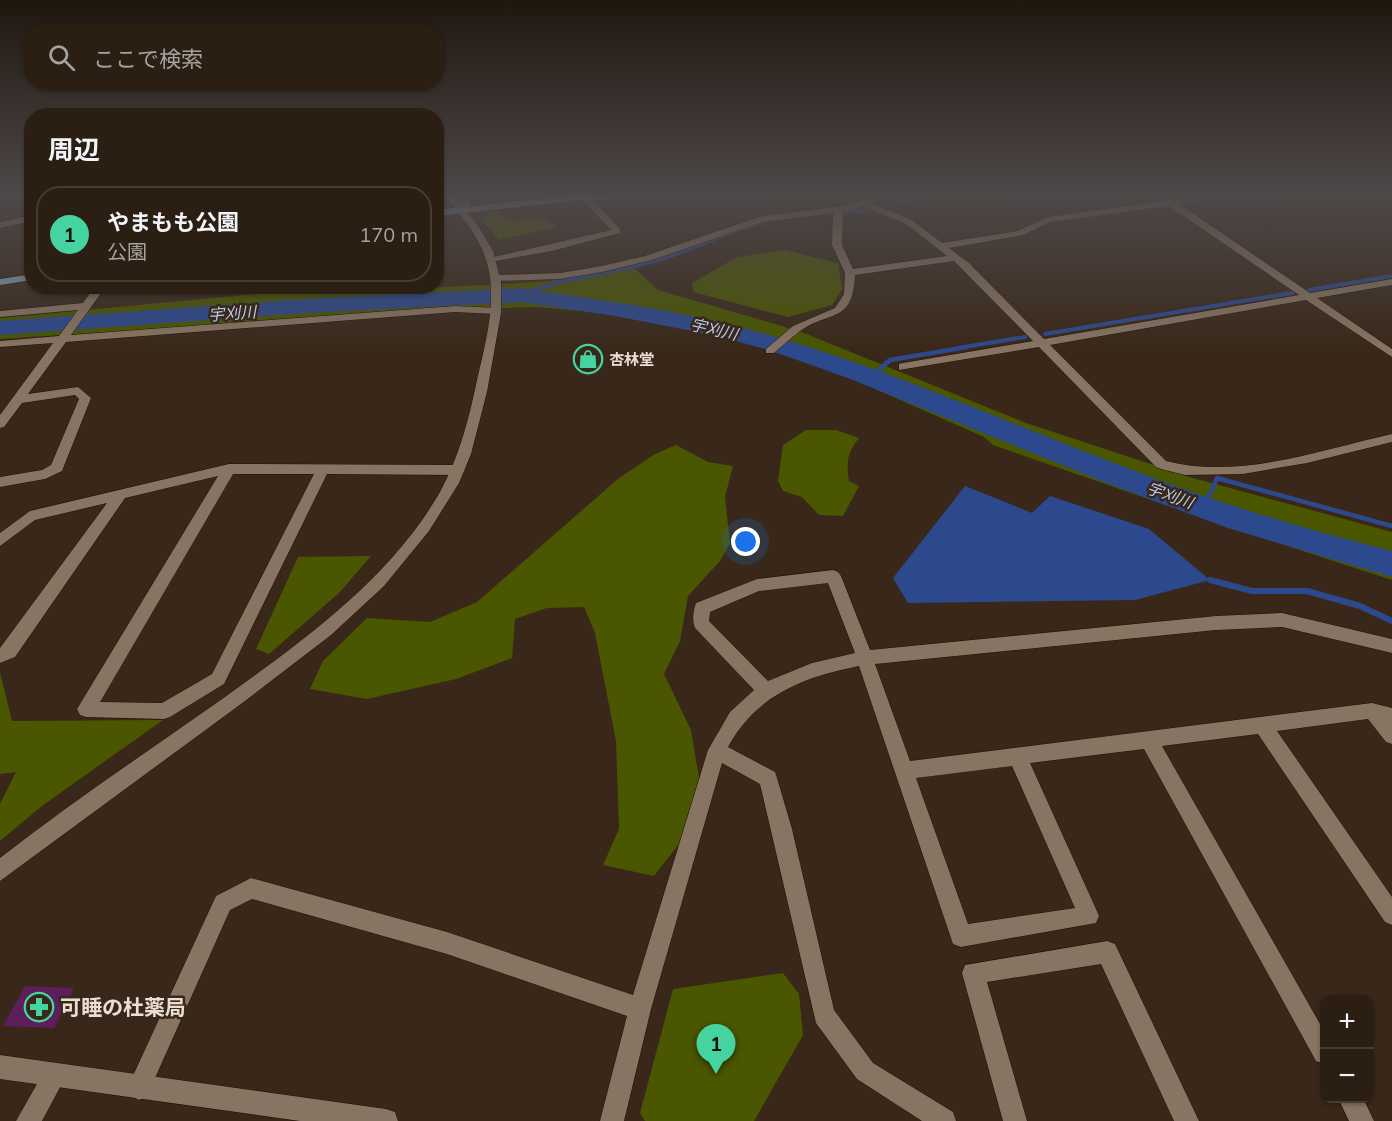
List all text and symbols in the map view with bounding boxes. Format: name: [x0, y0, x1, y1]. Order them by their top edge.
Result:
search box: [24, 24, 444, 90]
icon: search: [45, 41, 78, 74]
text: ここで検索: [93, 45, 203, 73]
text: 周辺: [48, 133, 100, 166]
text: やまもも公園: [107, 208, 239, 236]
text: 1: [64, 222, 76, 247]
text: 170 m: [359, 222, 418, 247]
text: 公園: [107, 239, 147, 264]
water label: 宇刈川: [207, 301, 259, 325]
water label: 宇刈川: [688, 314, 742, 345]
shop icon: 杏林堂: [572, 343, 604, 375]
place label: 杏林堂: [609, 350, 654, 369]
water label: 宇刈川: [1144, 477, 1198, 513]
your location: [731, 527, 760, 556]
pharmacy icon: 可睡の杜薬局: [23, 991, 55, 1023]
place label: 可睡の杜薬局: [60, 994, 186, 1020]
map controls: [1320, 995, 1374, 1103]
button: +: [1320, 995, 1374, 1049]
pin: 1: [696, 1024, 736, 1074]
button: −: [1320, 1049, 1374, 1103]

